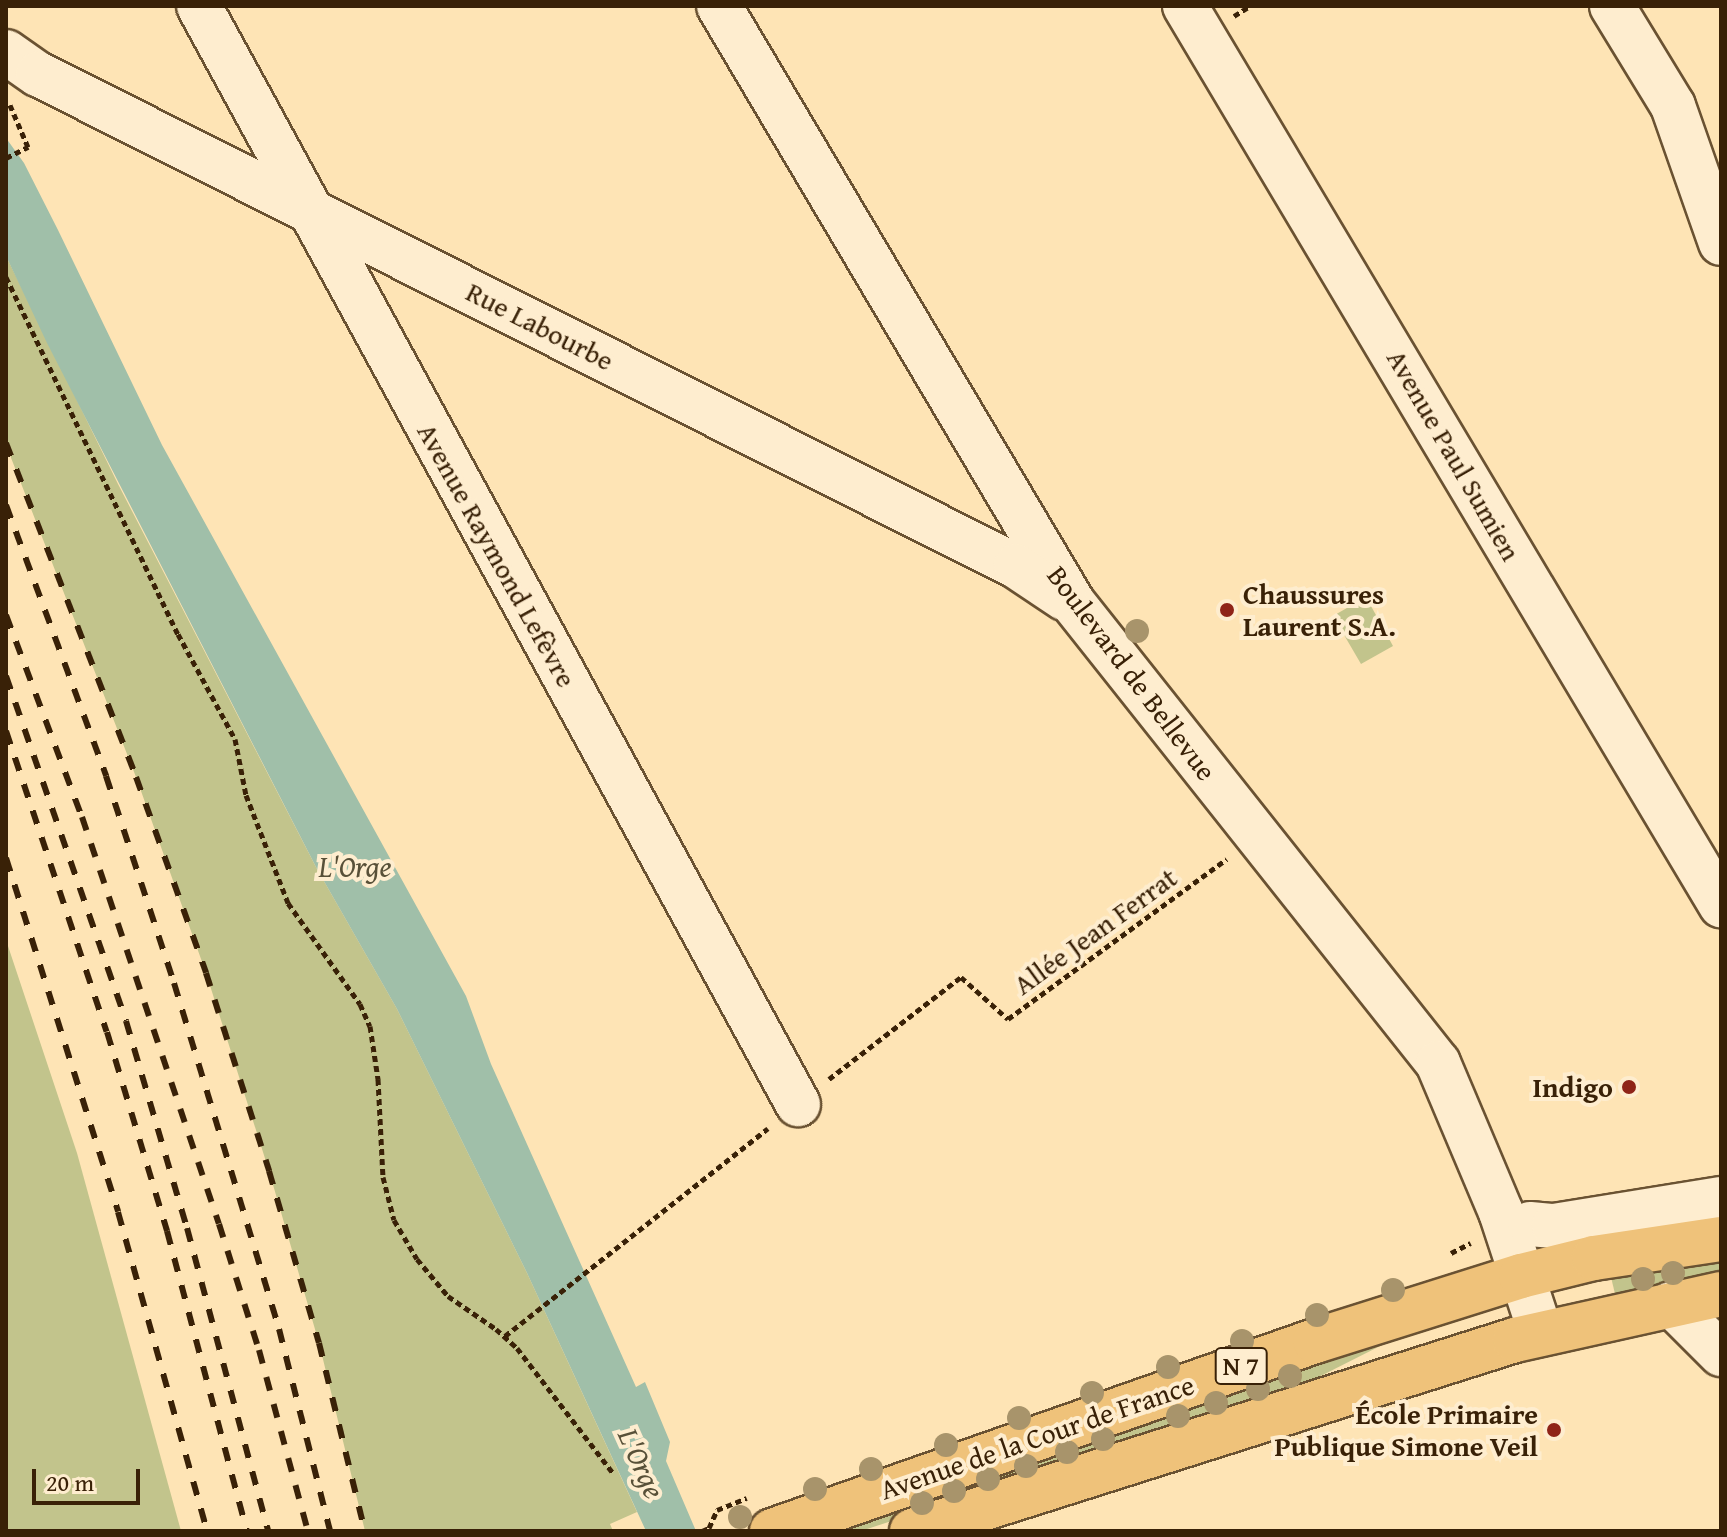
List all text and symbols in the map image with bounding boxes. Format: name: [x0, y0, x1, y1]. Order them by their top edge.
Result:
street label: Rue Labourbe: [461, 275, 619, 377]
street label: Avenue Paul Sumien: [1380, 344, 1528, 566]
street label: Avenue Raymond Lefèvre: [410, 417, 584, 693]
street label: Boulevard de Bellevue: [1040, 559, 1224, 787]
place label: Chaussures Laurent S.A.: [1243, 577, 1396, 643]
marker: Chaussures Laurent S.A.: [1218, 601, 1236, 619]
water label: L'Orge: [318, 848, 392, 884]
street label: Allée Jean Ferrat: [1007, 860, 1183, 1002]
place label: Indigo: [1533, 1070, 1613, 1104]
marker: Indigo: [1620, 1078, 1638, 1096]
road number: N 7: [1213, 1344, 1269, 1388]
street label: Avenue de la Cour de France: [876, 1367, 1198, 1507]
place label: École Primaire Publique Simone Veil: [1274, 1397, 1538, 1463]
marker: École Primaire Publique Simone Veil: [1545, 1421, 1563, 1439]
water label: L'Orge: [611, 1422, 673, 1504]
scale bar: [36, 1453, 144, 1503]
text: 20 m: [46, 1465, 94, 1500]

